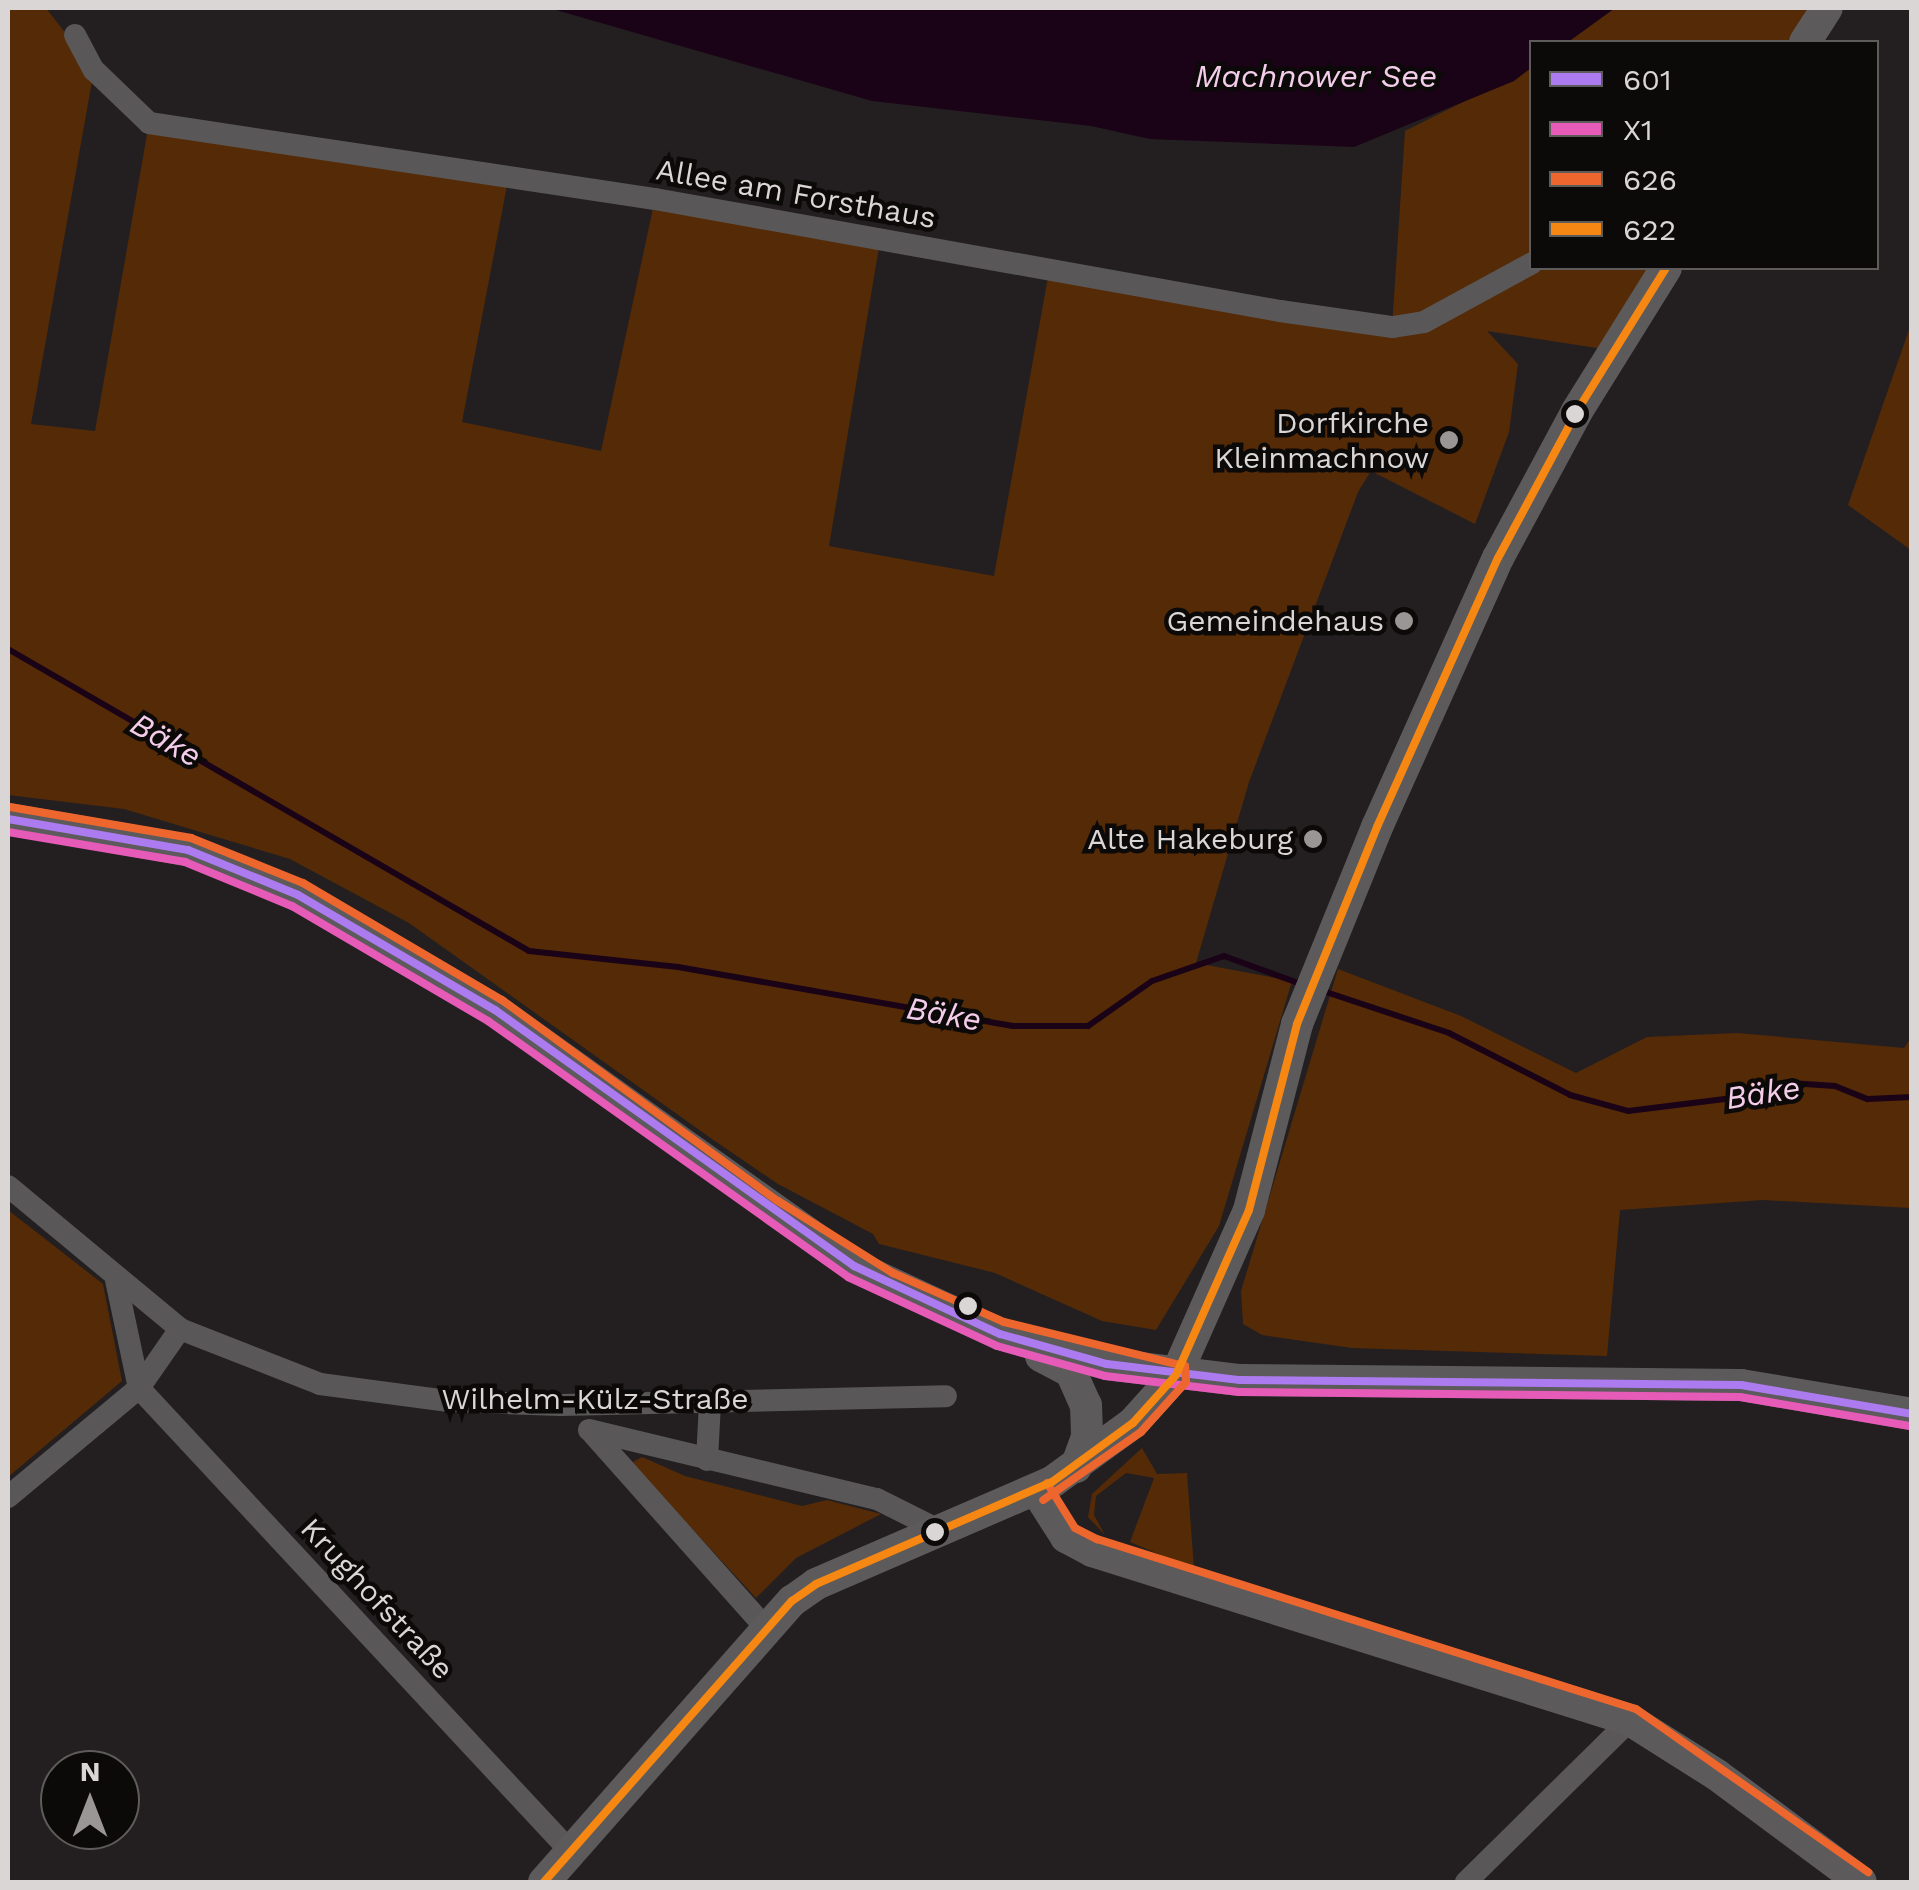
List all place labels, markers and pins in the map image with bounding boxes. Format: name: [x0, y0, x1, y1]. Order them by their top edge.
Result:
unlabelled marker: [1565, 404, 1585, 424]
place label: Dorfkirche Kleinmachnow: [1214, 405, 1429, 476]
marker: Dorfkirche Kleinmachnow: [1438, 429, 1460, 451]
place label: Gemeindehaus: [1167, 603, 1384, 639]
marker: Gemeindehaus: [1393, 610, 1415, 632]
place label: Alte Hakeburg: [1087, 821, 1293, 857]
marker: Alte Hakeburg: [1302, 828, 1324, 850]
unlabelled marker: [958, 1296, 978, 1316]
unlabelled marker: [925, 1522, 945, 1542]

